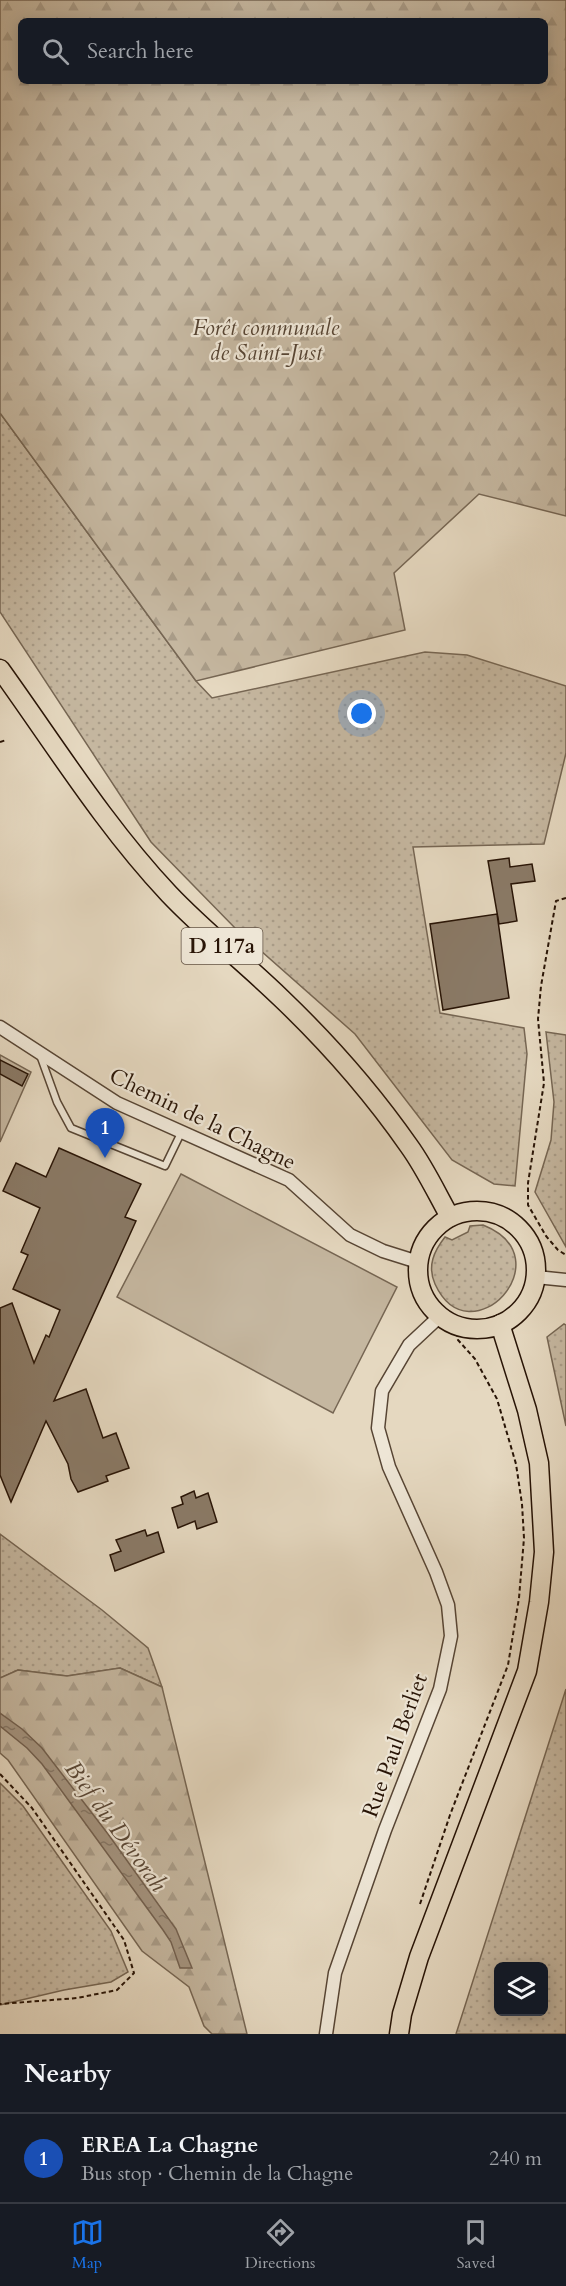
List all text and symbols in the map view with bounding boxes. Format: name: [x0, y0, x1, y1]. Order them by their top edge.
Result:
search box: [18, 18, 548, 84]
icon: search: [39, 35, 72, 68]
text: Search here: [87, 36, 194, 66]
park label: Forêt communale de Saint-Just: [193, 313, 340, 368]
your location: [347, 699, 376, 728]
road number: D 117a: [182, 928, 262, 964]
street label: Chemin de la Chagne: [104, 1061, 301, 1177]
pin: 1: [86, 1108, 124, 1158]
street label: Rue Paul Berliet: [355, 1669, 435, 1821]
water label: Bief du Dévorah: [57, 1754, 175, 1899]
map controls: [494, 1962, 548, 2016]
button: layers: [494, 1962, 548, 2016]
text: Nearby: [24, 2056, 112, 2091]
text: EREA La Chagne: [81, 2130, 258, 2160]
text: 1: [38, 2145, 49, 2172]
text: 240 m: [489, 2145, 542, 2172]
text: Bus stop · Chemin de la Chagne: [81, 2160, 353, 2187]
tab: Map: [71, 2216, 104, 2274]
tab: Directions: [245, 2216, 315, 2274]
tab: Saved: [457, 2216, 495, 2274]

